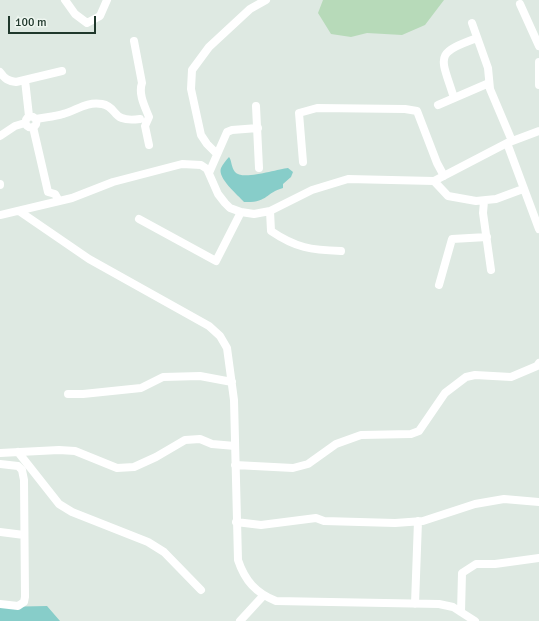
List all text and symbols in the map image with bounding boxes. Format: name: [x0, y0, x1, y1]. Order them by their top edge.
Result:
scale bar: [10, 8, 98, 34]
text: 100 m: [15, 15, 47, 30]

